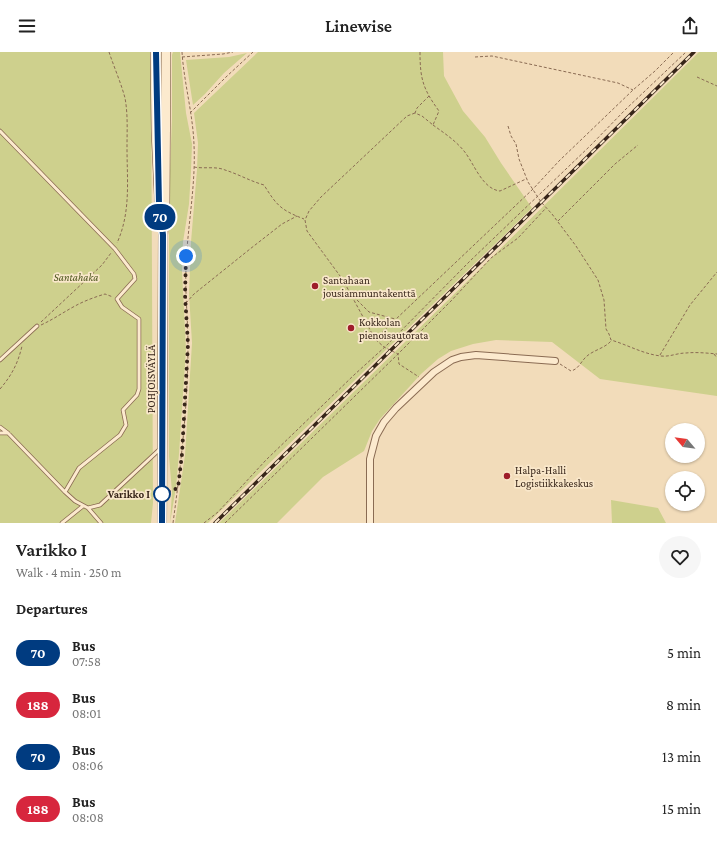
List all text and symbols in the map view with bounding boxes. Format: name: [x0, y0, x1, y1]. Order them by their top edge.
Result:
icon: menu: [16, 15, 38, 37]
icon: share: [679, 15, 701, 37]
text: Linewise: [325, 16, 392, 36]
line badge: 70: [142, 204, 178, 230]
text: 70: [152, 209, 168, 225]
your location: [176, 246, 196, 266]
park label: Santahaka: [54, 271, 98, 283]
place label: Santahaan jousiammuntakenttä: [322, 274, 416, 300]
marker: Santahaan jousiammuntakenttä: [310, 281, 320, 291]
place label: Kokkolan pienoisautorata: [359, 316, 428, 342]
marker: Kokkolan pienoisautorata: [346, 323, 356, 333]
street label: POHJOISVÄYLÄ: [145, 344, 158, 413]
north arrow: [665, 423, 705, 463]
map controls: [665, 423, 705, 511]
place label: Halpa-Halli Logistiikkakeskus: [515, 464, 593, 490]
marker: Halpa-Halli Logistiikkakeskus: [502, 471, 512, 481]
button: locate: [665, 471, 705, 511]
marker: Varikko I: [153, 485, 171, 503]
place label: Varikko I: [107, 488, 150, 500]
button: heart: [659, 536, 701, 578]
text: Varikko I: [16, 539, 87, 560]
text: Walk · 4 min · 250 m: [16, 565, 121, 580]
text: Departures: [16, 601, 88, 617]
text: Bus: [72, 638, 95, 654]
text: 70: [30, 645, 46, 661]
text: 5 min: [667, 645, 701, 661]
text: 07:58: [72, 654, 101, 669]
text: Bus: [72, 690, 95, 706]
text: 188: [27, 697, 49, 713]
text: 8 min: [666, 697, 701, 713]
text: 08:01: [72, 706, 101, 721]
text: Bus: [72, 742, 95, 758]
text: 70: [30, 749, 46, 765]
text: 13 min: [662, 749, 701, 765]
text: 08:06: [72, 758, 103, 773]
text: Bus: [72, 794, 95, 810]
text: 188: [27, 801, 49, 817]
text: 15 min: [662, 801, 701, 817]
text: 08:08: [72, 810, 104, 825]

